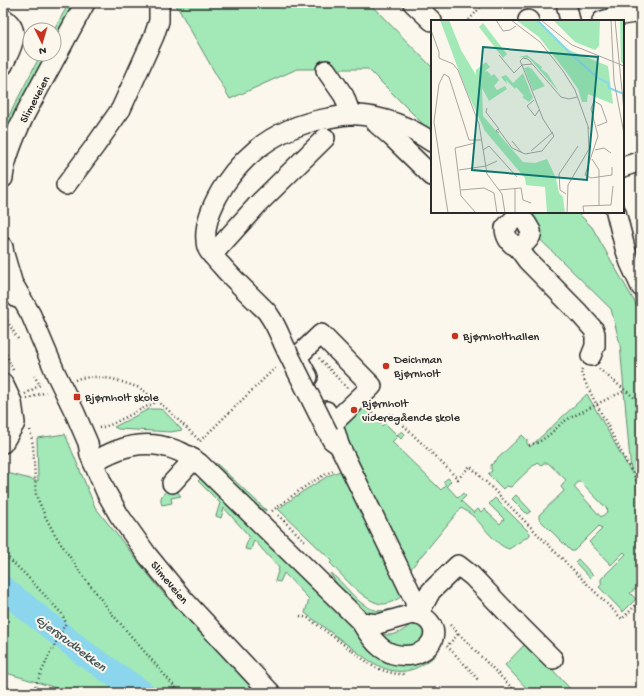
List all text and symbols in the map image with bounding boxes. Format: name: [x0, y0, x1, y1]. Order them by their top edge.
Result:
inset map: [431, 20, 624, 213]
north arrow: [22, 22, 62, 62]
text: N: [39, 44, 47, 56]
street label: Slimeveien: [17, 74, 54, 126]
marker: Bjørnholthallen: [450, 331, 460, 341]
place label: Bjørnholthallen: [462, 331, 540, 345]
place label: Deichman Bjørnholt: [393, 354, 442, 382]
marker: Deichman Bjørnholt: [381, 361, 391, 371]
marker: Bjørnholt skole: [72, 392, 82, 402]
place label: Bjørnholt skole: [84, 392, 160, 406]
place label: Bjørnholt videregående skole: [361, 398, 461, 426]
marker: Bjørnholt videregående skole: [349, 405, 359, 415]
street label: Slimeveien: [147, 559, 191, 608]
water label: Gjersrudbekken: [32, 613, 109, 676]

